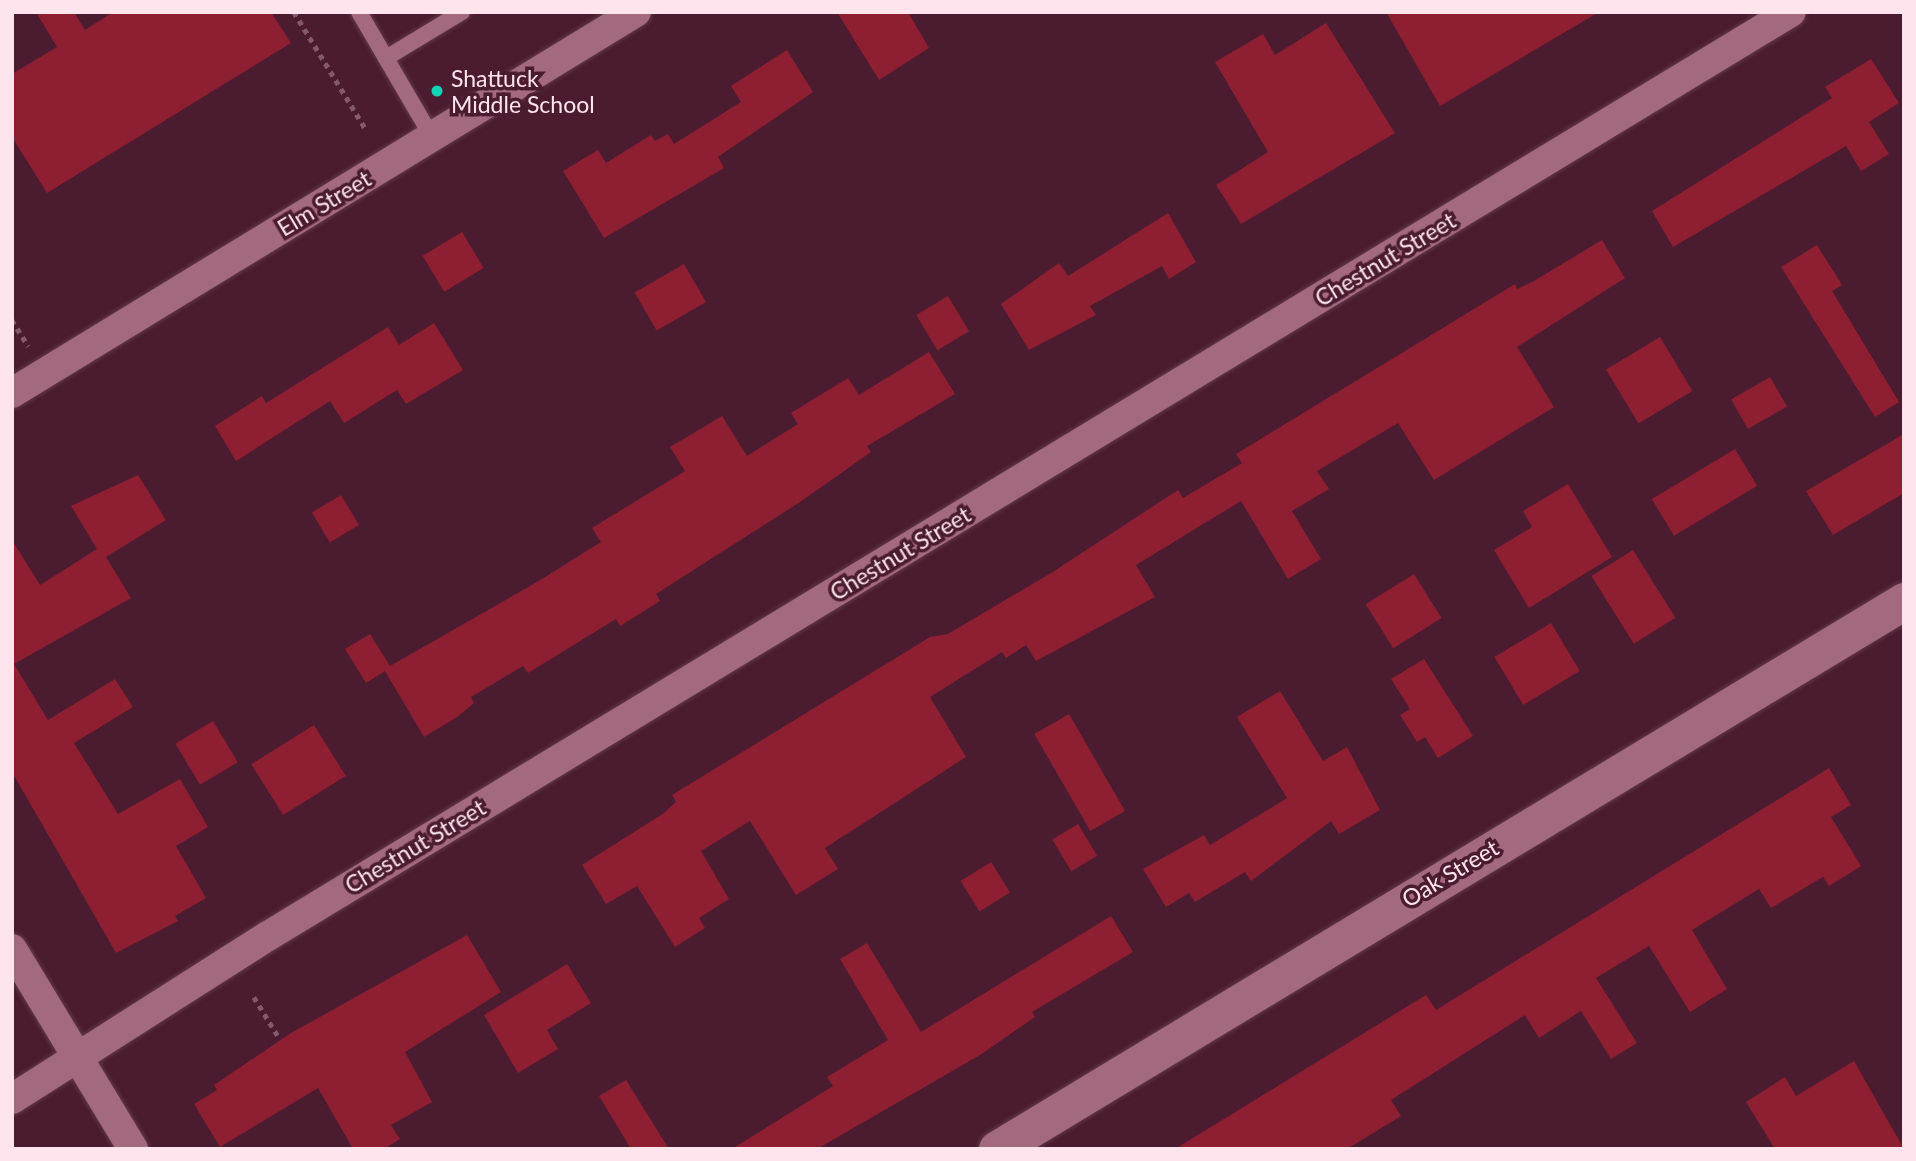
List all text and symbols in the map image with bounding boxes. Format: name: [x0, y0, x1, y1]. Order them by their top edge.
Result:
place label: Shattuck Middle School: [451, 64, 595, 118]
marker: Shattuck Middle School: [429, 83, 445, 99]
street label: Elm Street: [272, 164, 376, 242]
street label: Chestnut Street: [1310, 206, 1460, 312]
street label: Chestnut Street: [825, 500, 975, 606]
street label: Chestnut Street: [340, 793, 490, 899]
street label: Oak Street: [1397, 833, 1503, 913]

